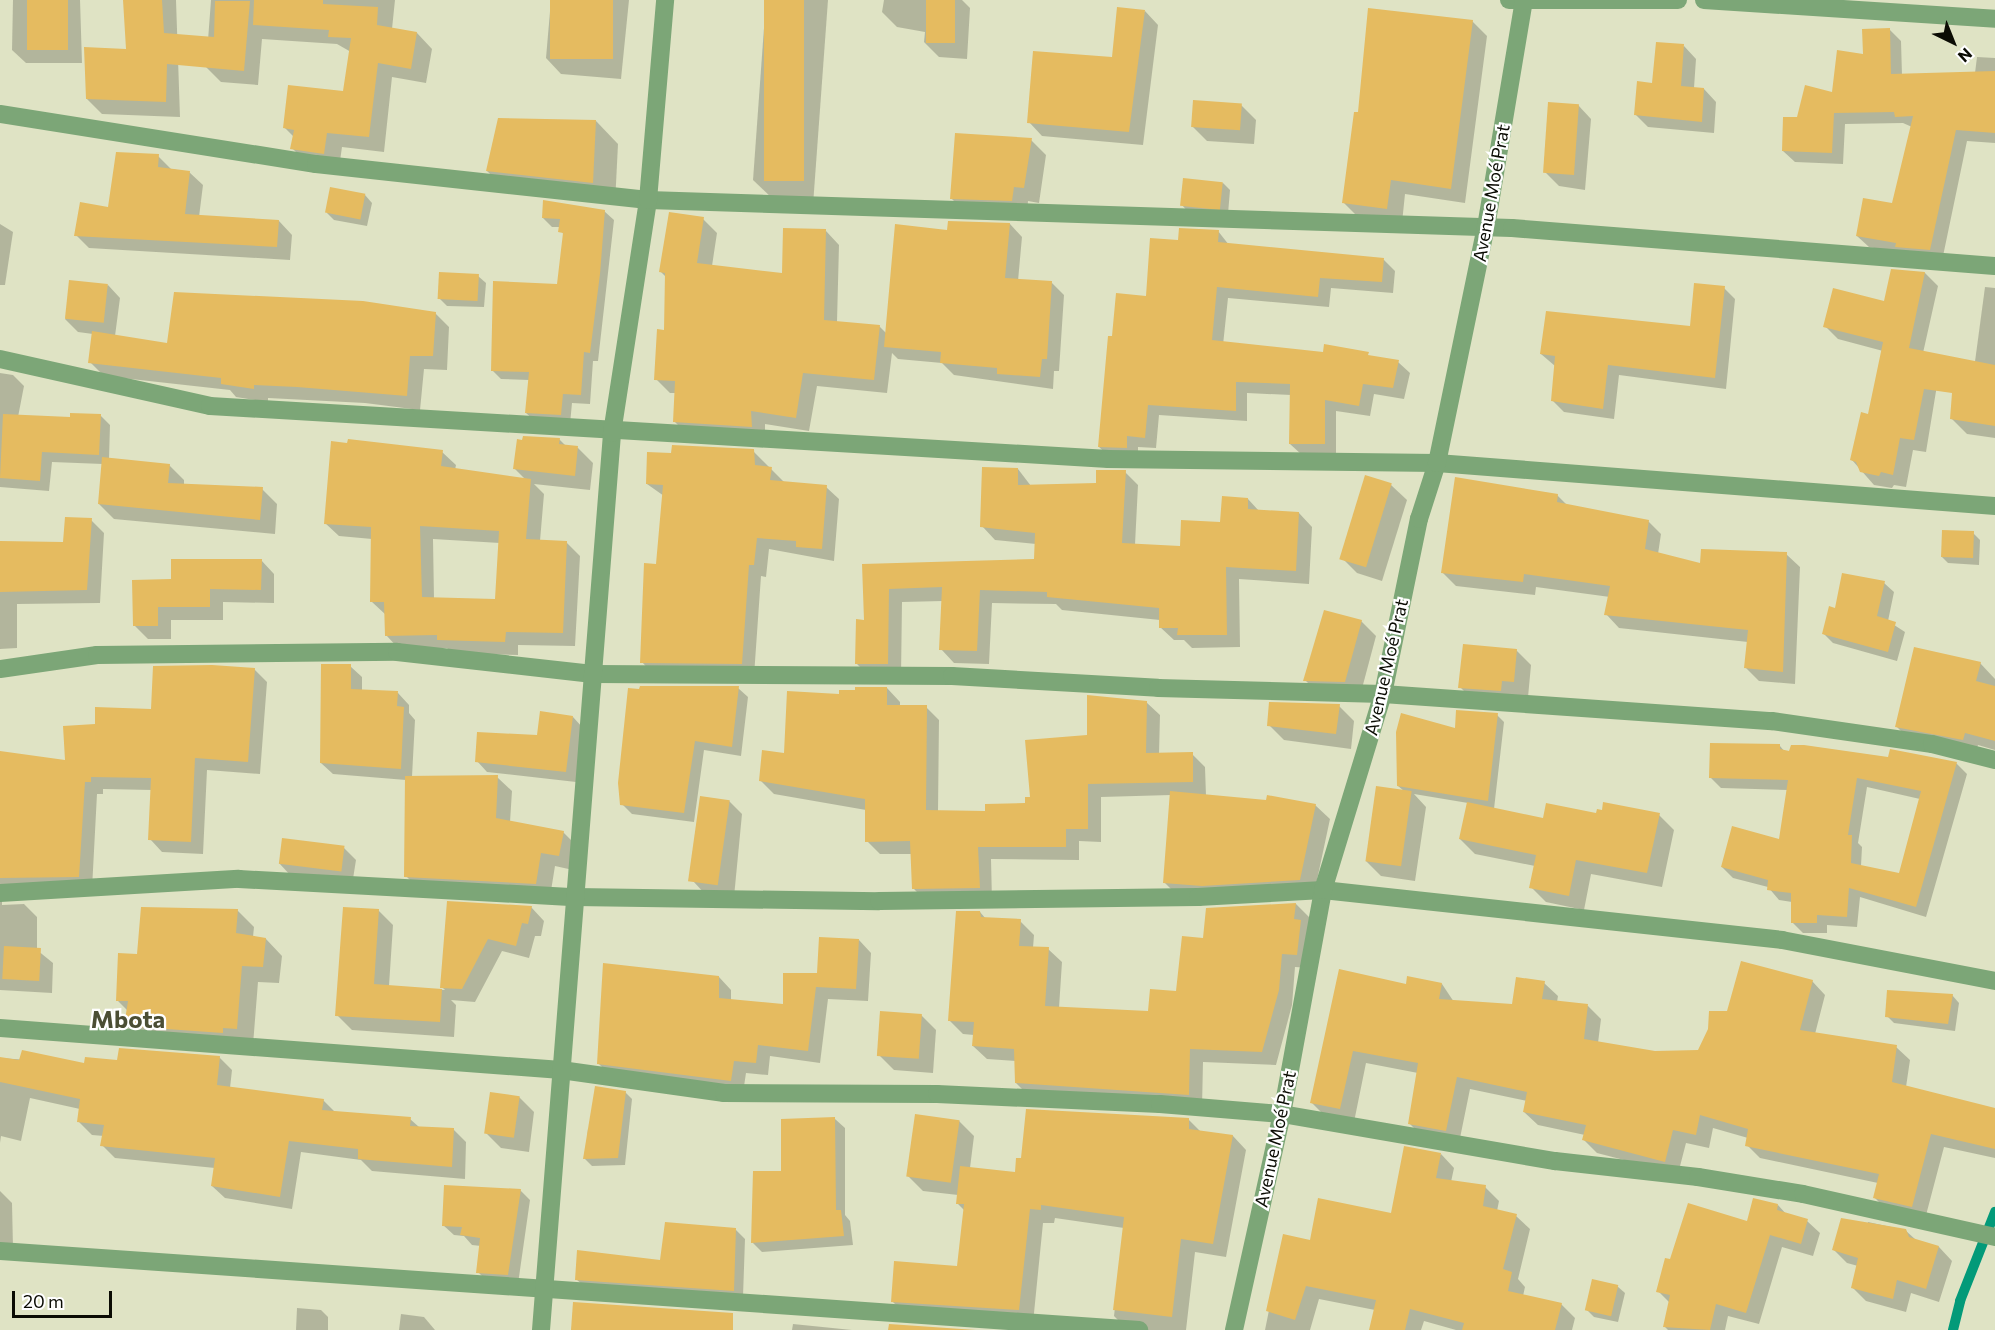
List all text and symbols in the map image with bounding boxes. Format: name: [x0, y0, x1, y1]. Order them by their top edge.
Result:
north arrow: [1923, 12, 1983, 72]
text: N: [1955, 44, 1976, 67]
street label: Avenue Moé Prat: [1468, 122, 1514, 264]
street label: Avenue Moé Prat: [1360, 597, 1412, 737]
district label: Mbota: [91, 1005, 165, 1033]
street label: Avenue Moé Prat: [1250, 1069, 1300, 1209]
scale bar: [15, 1279, 116, 1317]
text: 20 m: [23, 1290, 64, 1312]

